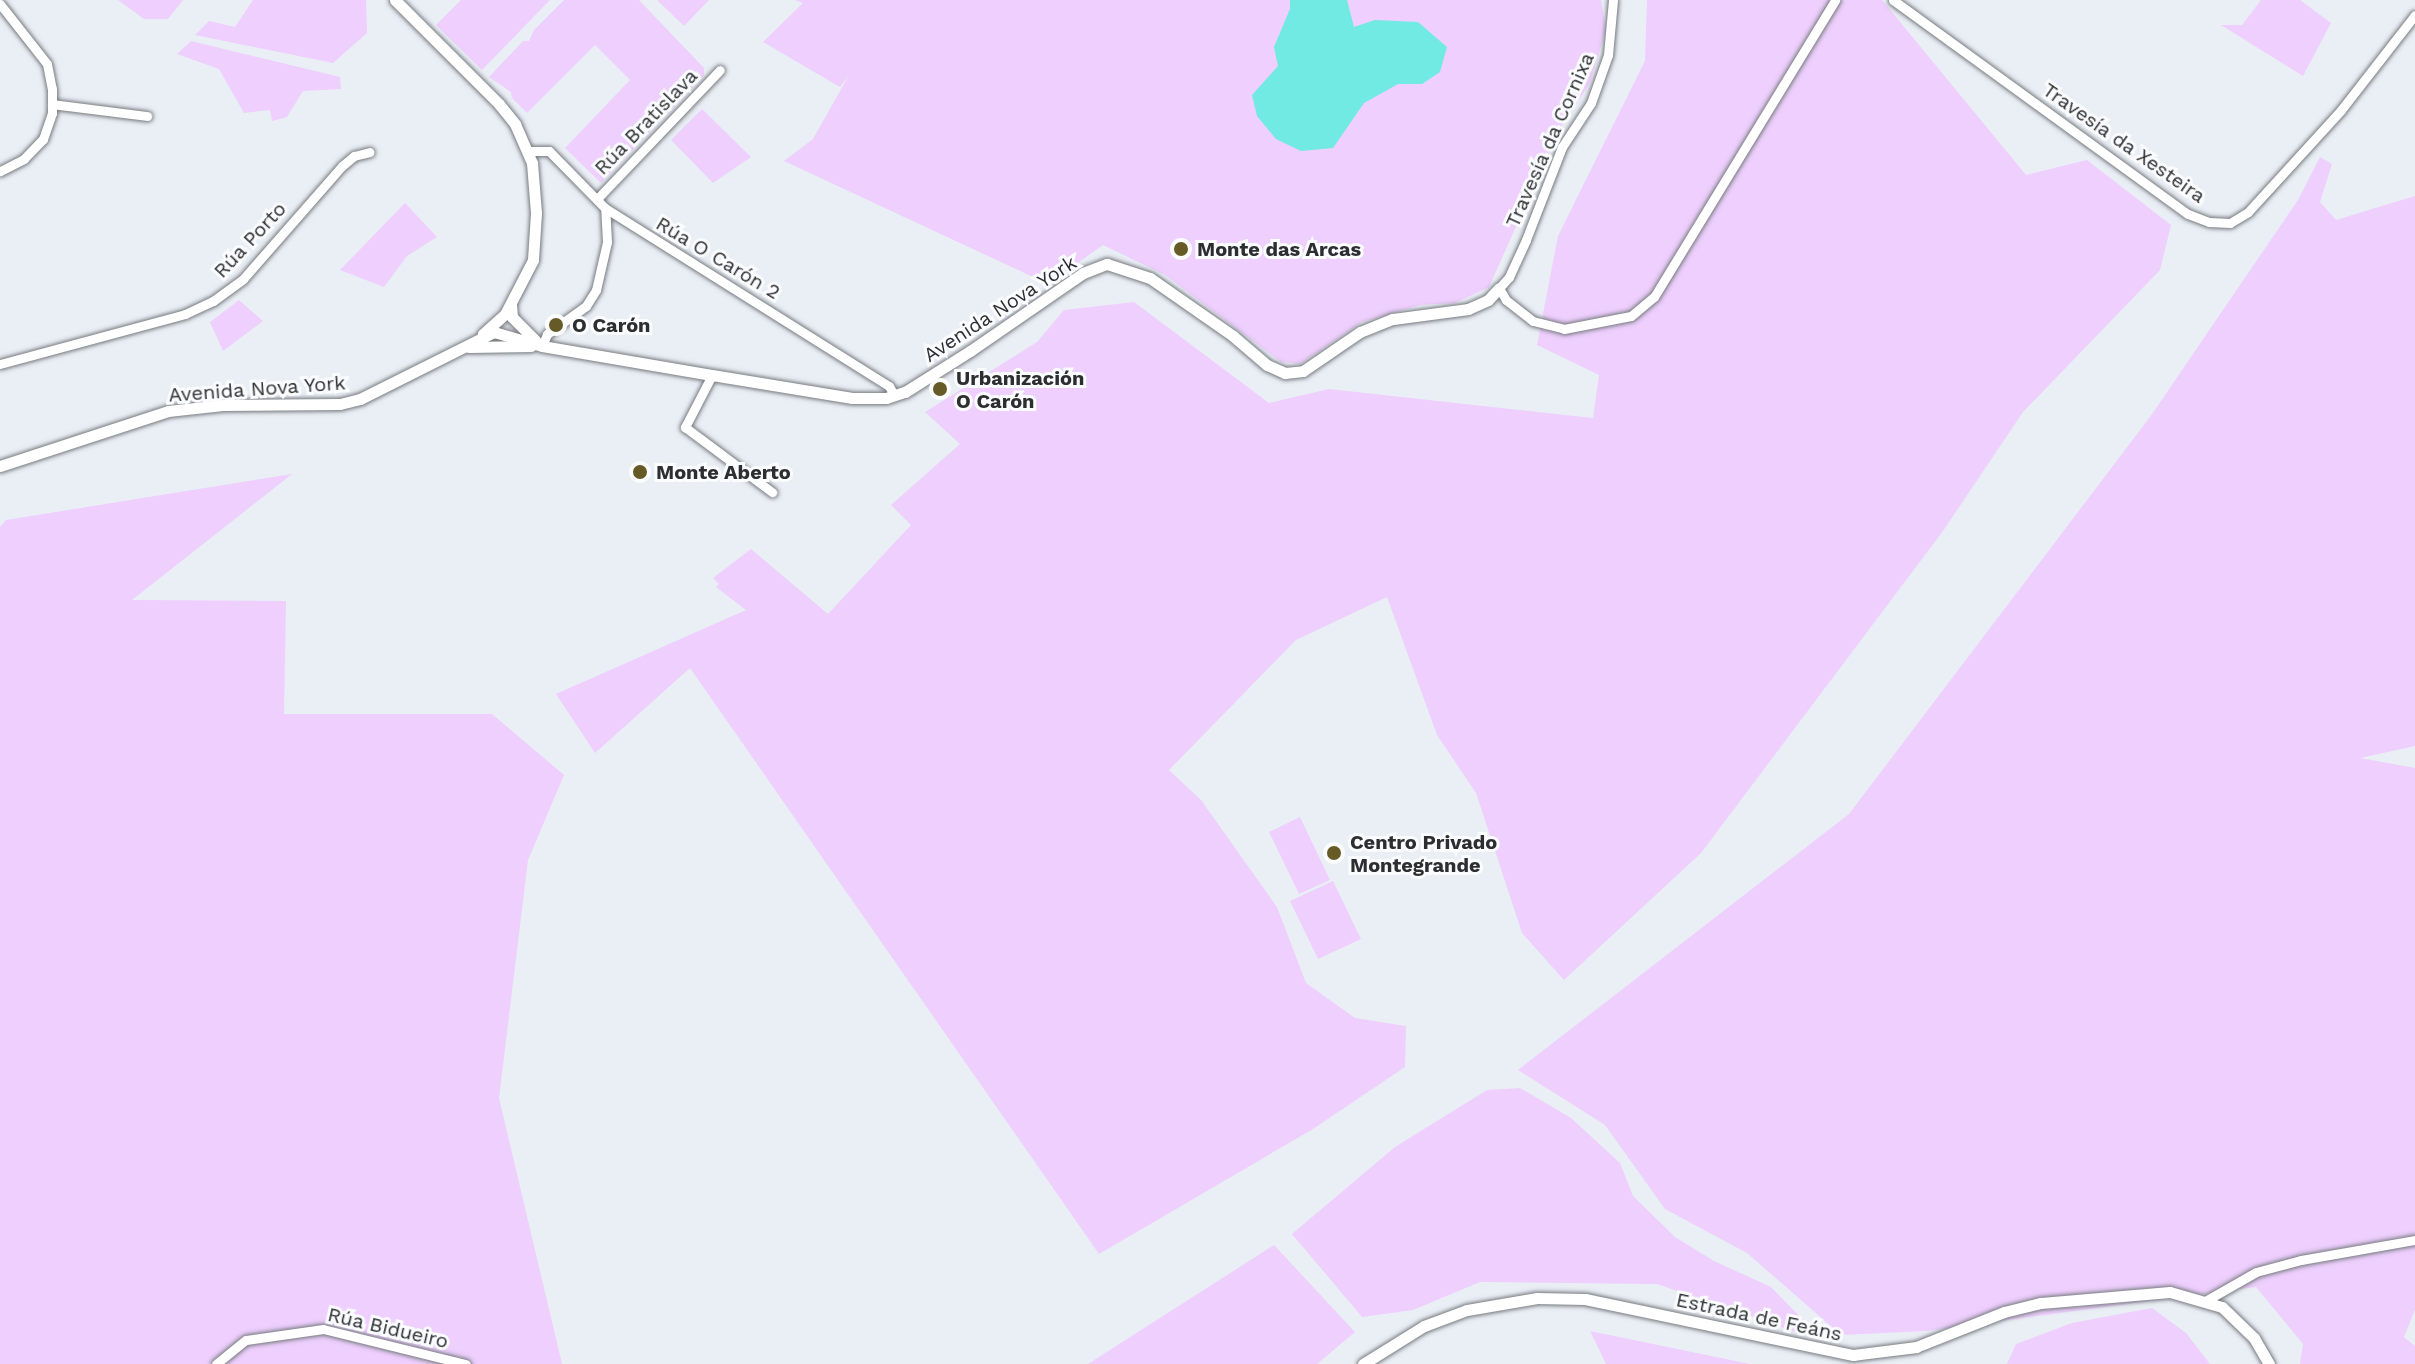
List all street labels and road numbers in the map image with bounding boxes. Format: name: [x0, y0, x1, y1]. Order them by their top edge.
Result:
street label: Travesía da Cornixa: [1500, 49, 1600, 231]
street label: Rúa Bratislava: [589, 64, 703, 180]
street label: Travesía da Xesteira: [2038, 78, 2210, 208]
street label: Rúa Porto: [209, 197, 291, 283]
street label: Rúa O Carón 2: [651, 211, 785, 305]
street label: Avenida Nova York: [918, 250, 1082, 368]
street label: Avenida Nova York: [167, 371, 347, 407]
street label: Estrada de Feáns: [1674, 1288, 1844, 1346]
street label: Rúa Bidueiro: [325, 1302, 451, 1354]

